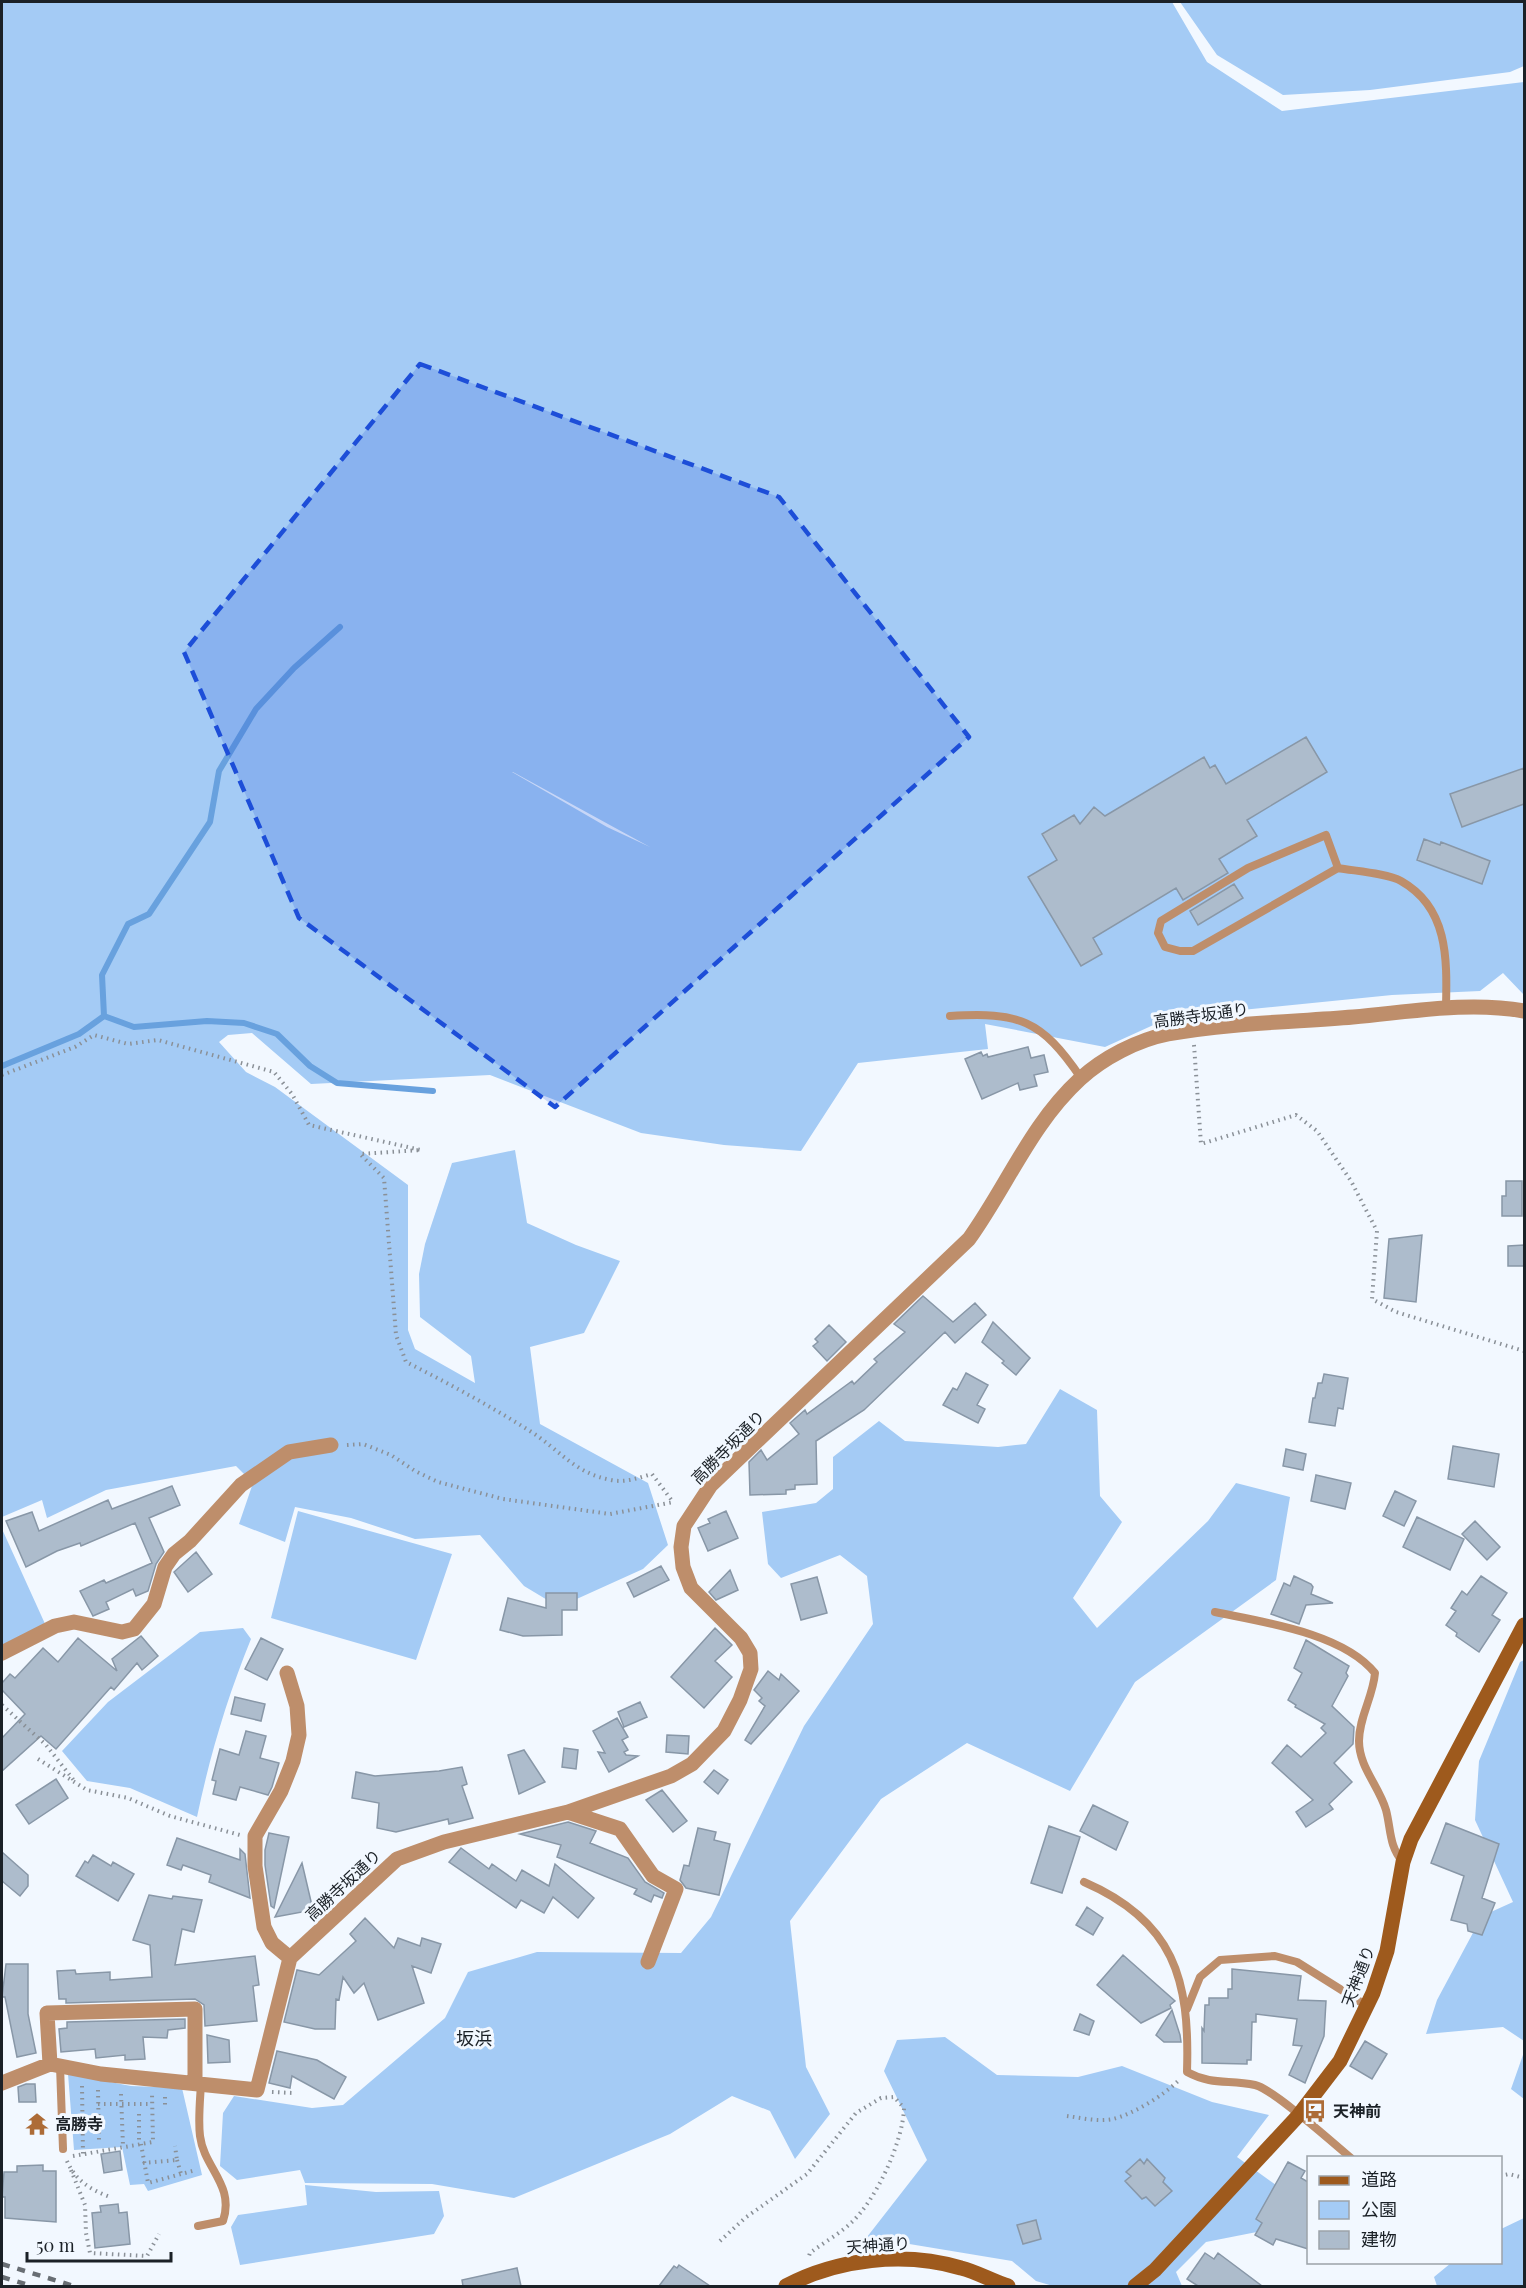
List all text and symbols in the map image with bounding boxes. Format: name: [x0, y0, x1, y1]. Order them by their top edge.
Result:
street label: 高勝寺坂通り: [1152, 997, 1250, 1032]
street label: 高勝寺坂通り: [686, 1405, 769, 1488]
street label: 高勝寺坂通り: [300, 1844, 385, 1925]
street label: 天神通り: [1336, 1942, 1379, 2009]
district label: 坂浜: [456, 2026, 492, 2050]
bus stop icon: 天神前: [1302, 2098, 1328, 2124]
place label: 天神前: [1333, 2100, 1381, 2121]
temple icon: 高勝寺: [24, 2111, 50, 2137]
place label: 高勝寺: [55, 2113, 103, 2134]
legend: [1307, 2156, 1502, 2264]
text: 道路: [1361, 2167, 1397, 2191]
text: 公園: [1361, 2197, 1397, 2221]
scale bar: [27, 2225, 171, 2263]
text: 建物: [1361, 2227, 1397, 2251]
street label: 天神通り: [845, 2232, 911, 2257]
text: 50 m: [36, 2233, 75, 2257]

